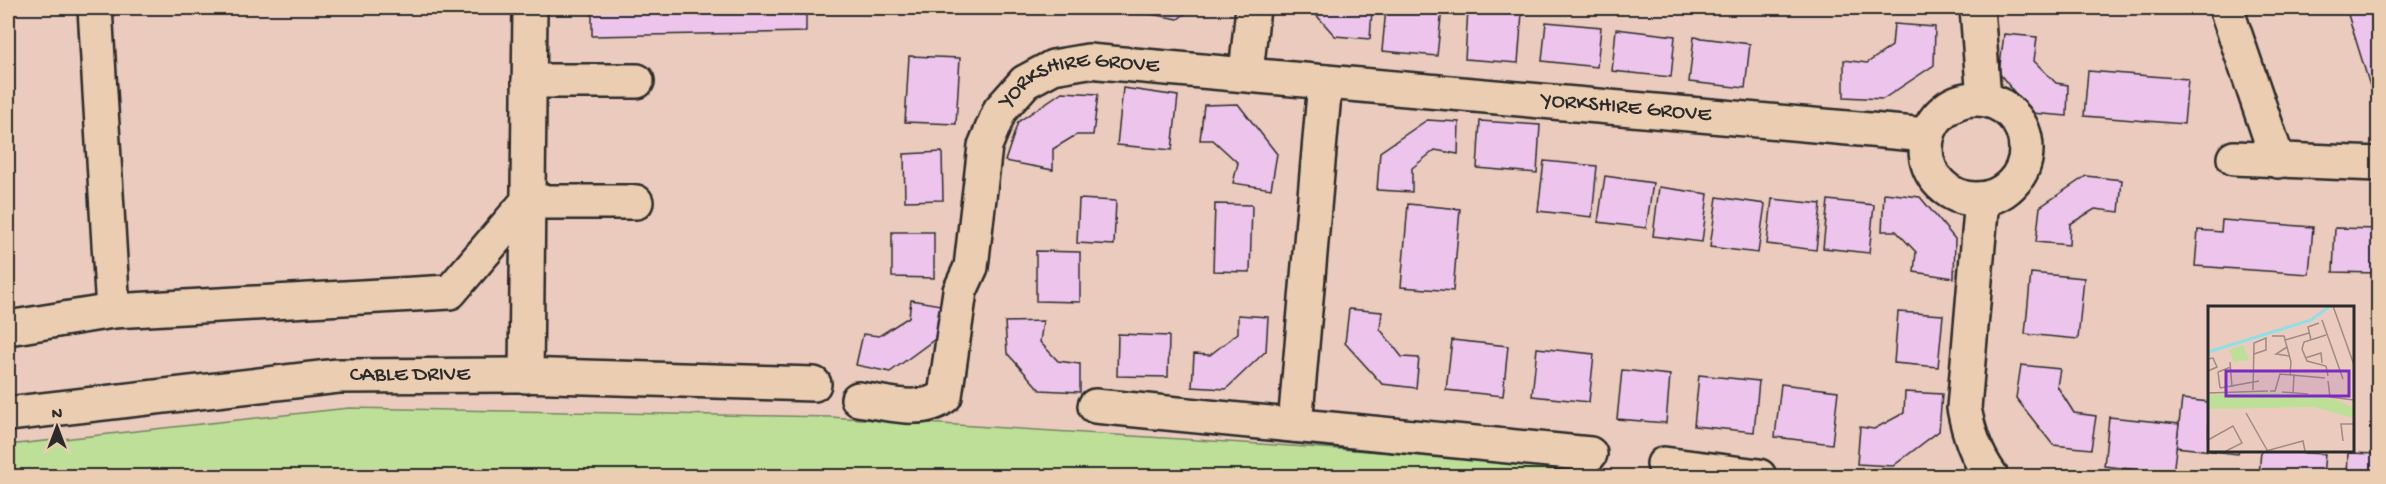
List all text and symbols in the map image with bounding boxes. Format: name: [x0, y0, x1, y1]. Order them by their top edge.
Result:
street label: YORKSHIRE GROVE: [993, 48, 1162, 116]
street label: YORKSHIRE GROVE: [1538, 88, 1713, 129]
inset map: [2208, 306, 2353, 451]
street label: CABLE DRIVE: [350, 362, 471, 389]
north arrow: [27, 397, 87, 457]
text: N: [52, 406, 63, 425]

